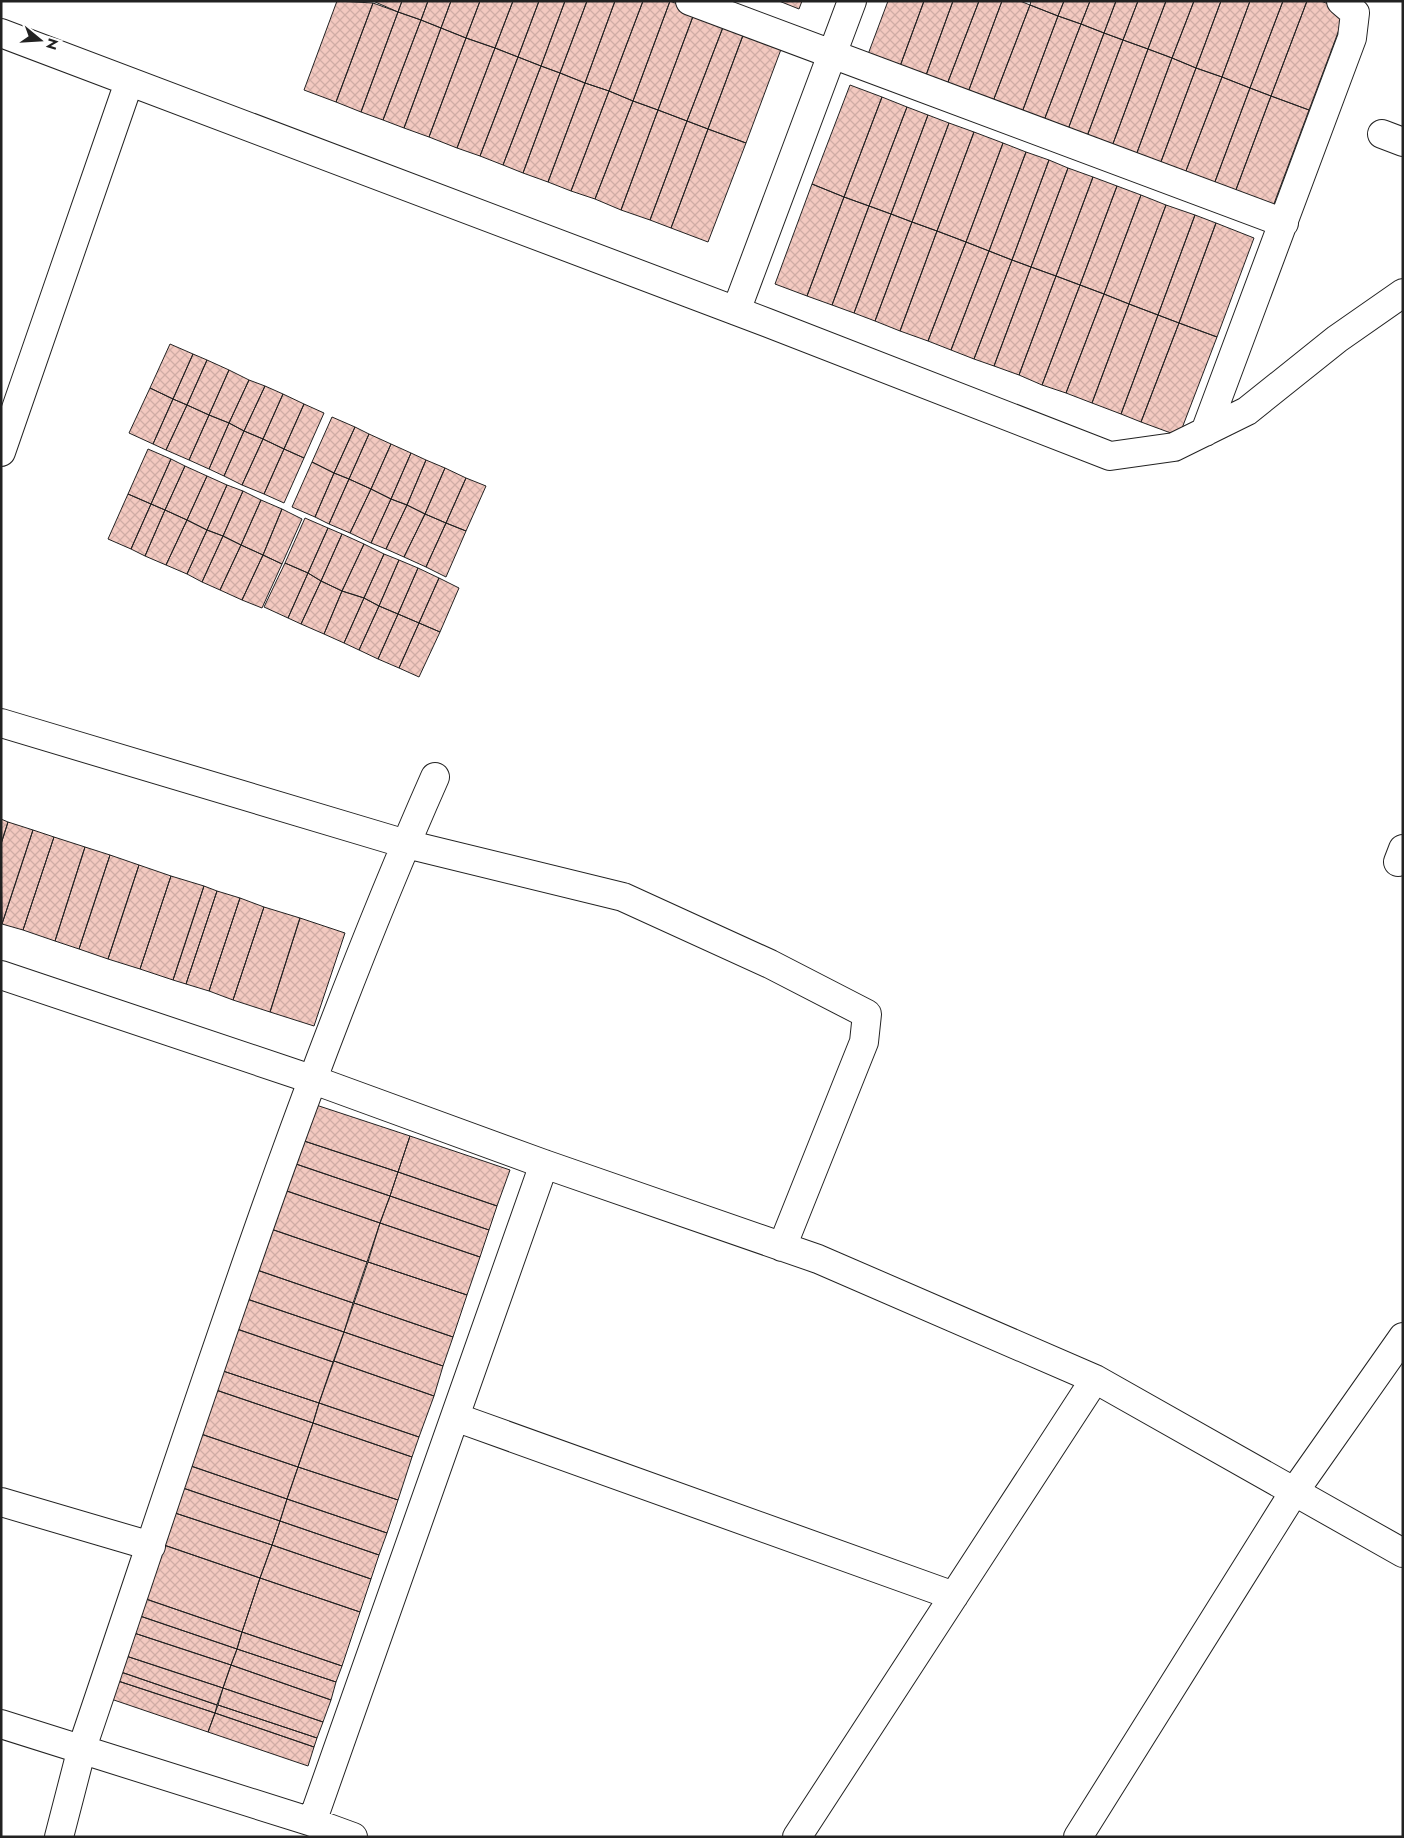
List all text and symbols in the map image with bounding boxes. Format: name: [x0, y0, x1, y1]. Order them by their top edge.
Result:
north arrow: [15, 15, 65, 65]
text: N: [41, 36, 64, 52]

